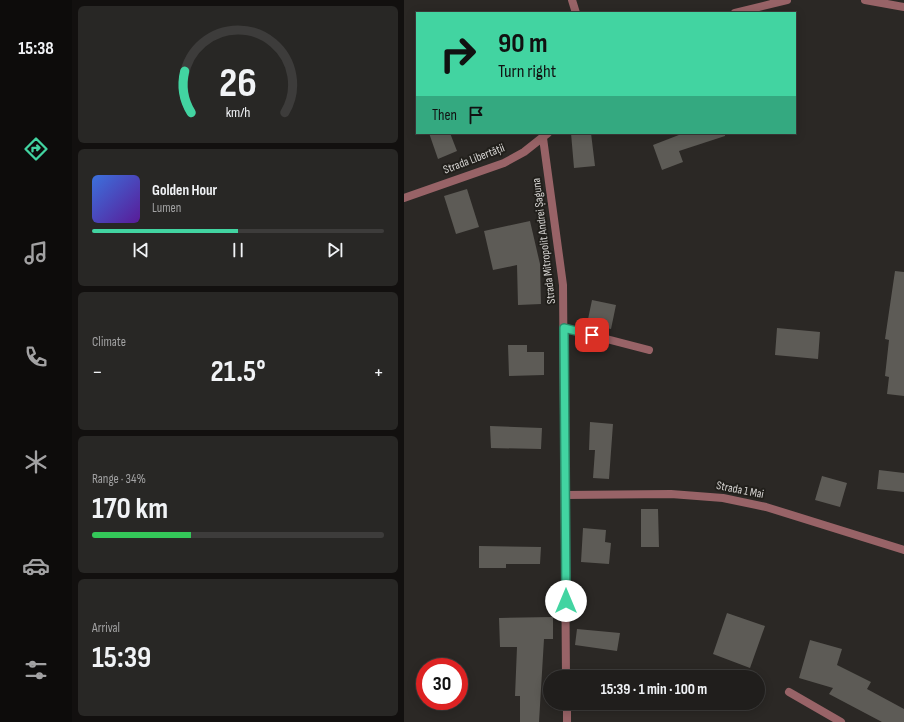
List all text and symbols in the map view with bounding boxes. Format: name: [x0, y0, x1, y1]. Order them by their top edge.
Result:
text: 90 m: [498, 27, 548, 60]
icon: right: [432, 28, 484, 80]
text: 15:38: [18, 38, 54, 59]
text: 26: [219, 58, 257, 107]
text: Turn right: [498, 61, 556, 82]
text: km/h: [226, 103, 250, 120]
icon: arrive: [465, 104, 487, 126]
text: Then: [432, 106, 457, 125]
icon: directions: [22, 135, 50, 163]
street label: Strada Libertății: [441, 140, 507, 178]
street label: Strada Mitropolit Andrei Șaguna: [529, 177, 559, 305]
text: Golden Hour: [152, 181, 217, 200]
text: Lumen: [152, 200, 181, 216]
icon: music: [22, 239, 50, 267]
icon: previous: [130, 239, 152, 261]
icon: pause: [227, 239, 249, 261]
icon: next: [324, 239, 346, 261]
pin: [575, 318, 609, 352]
icon: arrive: [581, 324, 603, 346]
text: Climate: [92, 334, 126, 350]
icon: phone: [22, 343, 50, 371]
text: 21.5°: [210, 354, 266, 390]
text: −: [92, 359, 103, 386]
text: +: [373, 359, 384, 386]
icon: climate: [22, 448, 50, 476]
text: Range · 34%: [92, 471, 146, 487]
street label: Strada 1 Mai: [715, 478, 765, 502]
text: 170 km: [92, 491, 168, 527]
icon: car: [22, 552, 50, 580]
position arrow: [545, 580, 587, 622]
text: Arrival: [92, 620, 120, 636]
text: 15:39: [92, 640, 151, 676]
icon: filters: [22, 656, 50, 684]
speed limit sign: 30: [416, 658, 468, 710]
text: 15:39 · 1 min · 100 m: [601, 680, 707, 699]

